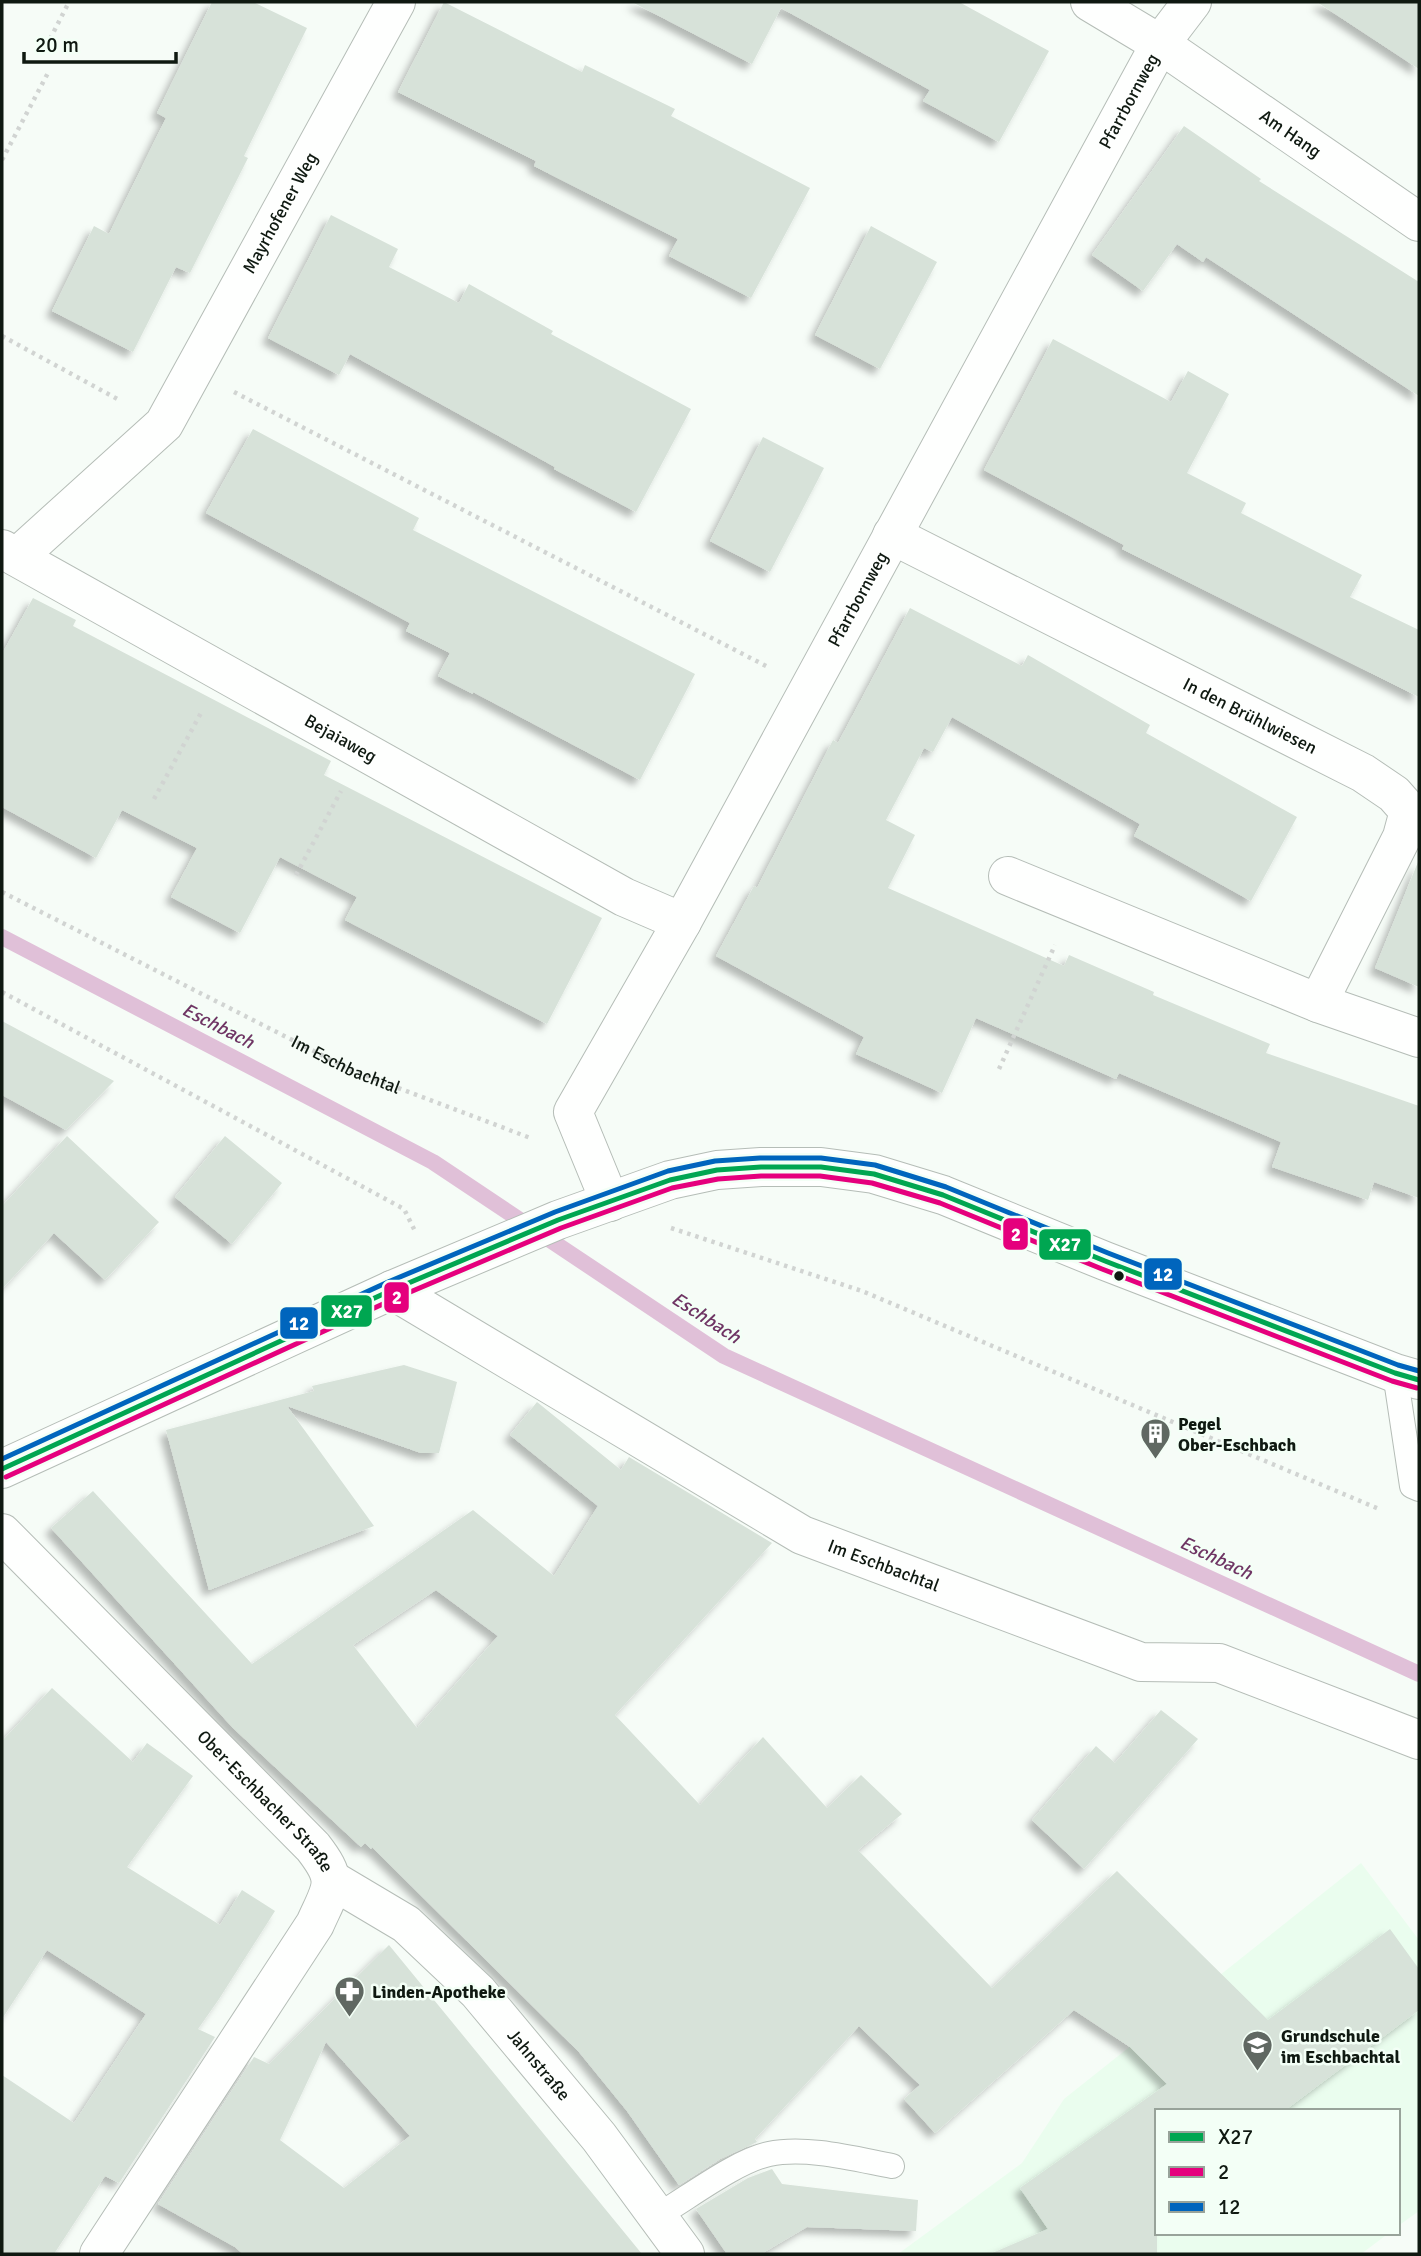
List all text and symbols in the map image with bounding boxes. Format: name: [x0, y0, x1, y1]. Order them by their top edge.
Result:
scale bar: [24, 21, 177, 65]
text: 20 m: [35, 32, 79, 58]
street label: Pfarrbornweg: [1094, 50, 1164, 153]
street label: Am Hang: [1255, 105, 1326, 163]
street label: Mayrhofener Weg: [238, 149, 322, 277]
street label: Pfarrbornweg: [823, 548, 893, 651]
street label: In den Brühlwiesen: [1179, 673, 1321, 759]
street label: Bejaiaweg: [301, 710, 381, 767]
water label: Eschbach: [178, 998, 258, 1055]
street label: Im Eschbachtal: [288, 1030, 404, 1099]
line badge: 2: [1002, 1217, 1029, 1251]
text: 2: [1011, 1223, 1021, 1247]
line badge: X27: [1038, 1228, 1092, 1261]
text: X27: [1049, 1233, 1081, 1257]
line badge: 12: [1143, 1257, 1183, 1291]
text: 12: [1153, 1263, 1173, 1287]
unlabelled marker: [1112, 1269, 1126, 1283]
line badge: 2: [383, 1281, 410, 1314]
text: 2: [392, 1286, 402, 1310]
water label: Eschbach: [667, 1287, 745, 1349]
line badge: X27: [320, 1294, 373, 1328]
text: X27: [331, 1300, 363, 1324]
line badge: 12: [279, 1306, 319, 1340]
text: 12: [289, 1312, 309, 1336]
place label: Pegel Ober-Eschbach: [1178, 1413, 1296, 1456]
building icon: Pegel Ober-Eschbach: [1138, 1417, 1172, 1461]
water label: Eschbach: [1176, 1531, 1257, 1585]
street label: Im Eschbachtal: [825, 1535, 943, 1597]
street label: Ober-Eschbacher Straße: [192, 1725, 338, 1876]
pharmacy icon: Linden-Apotheke: [332, 1975, 366, 2019]
place label: Linden-Apotheke: [372, 1981, 506, 2003]
street label: Jahnstraße: [503, 2025, 575, 2105]
place label: Grundschule im Eschbachtal: [1281, 2025, 1401, 2068]
school or university icon: Grundschule im Eschbachtal: [1241, 2029, 1275, 2073]
legend: [1155, 2109, 1400, 2235]
text: X27: [1218, 2124, 1253, 2150]
text: 2: [1218, 2159, 1229, 2185]
text: 12: [1218, 2194, 1241, 2220]

